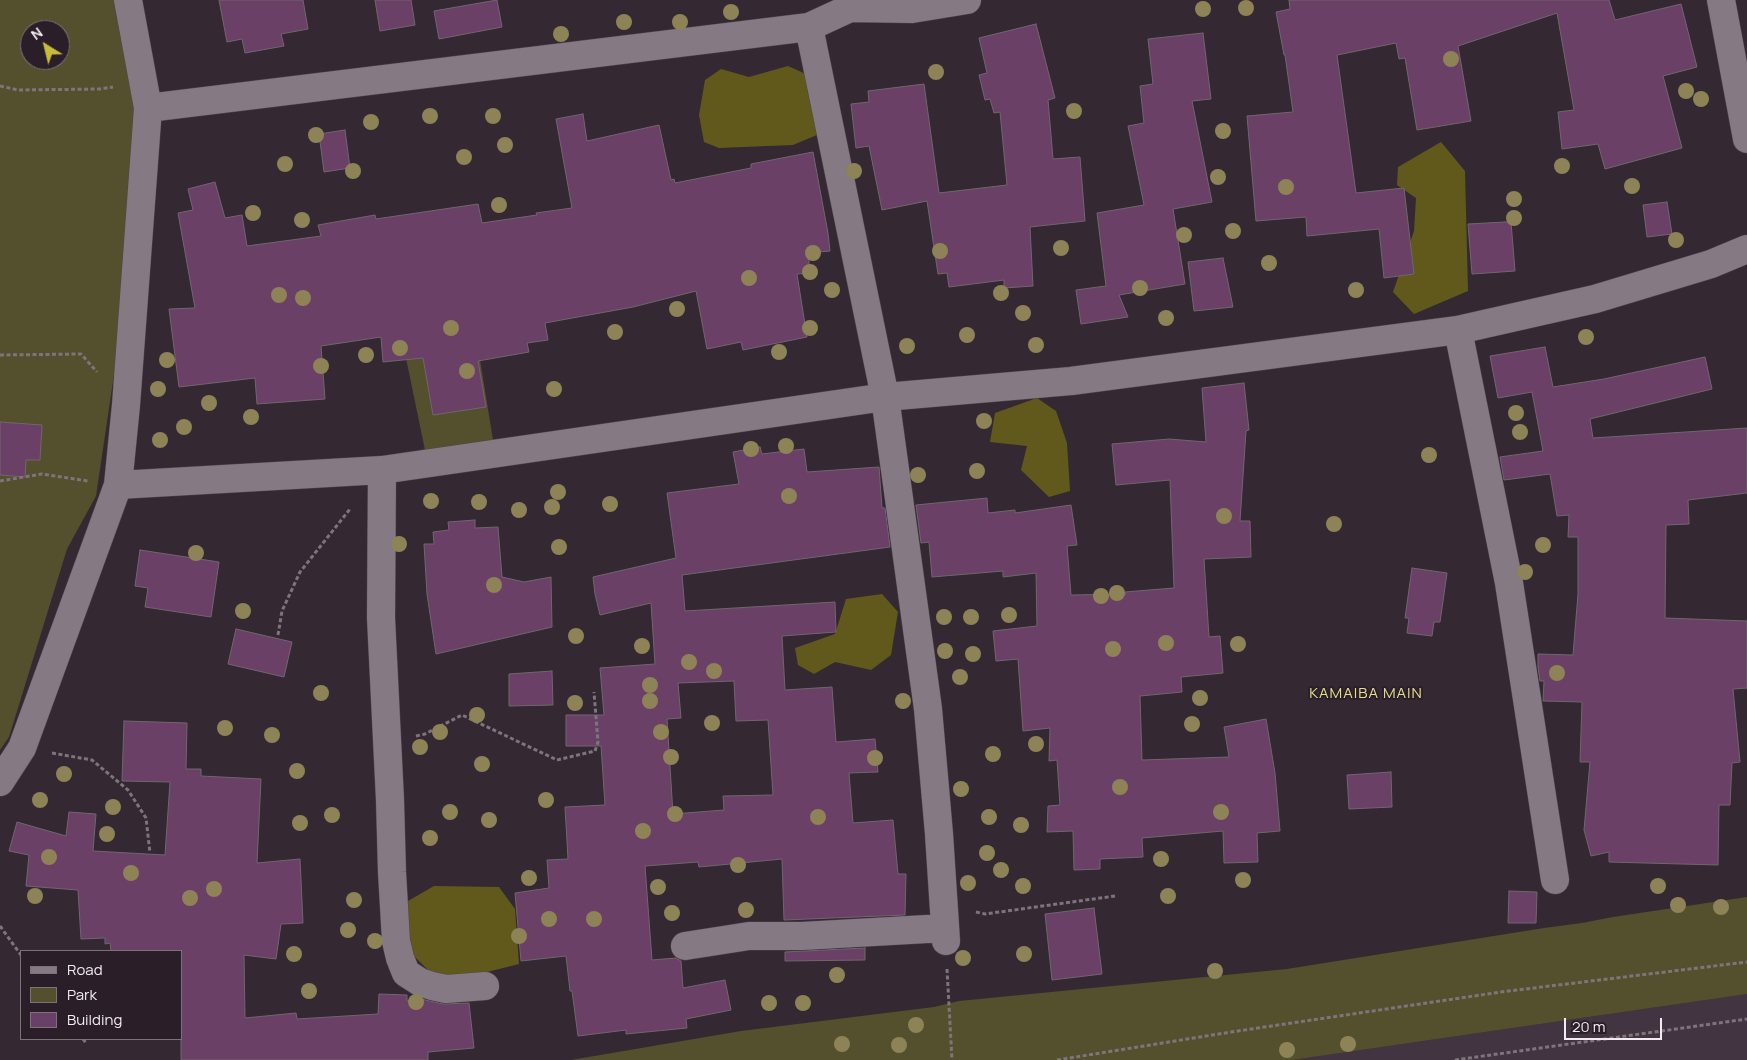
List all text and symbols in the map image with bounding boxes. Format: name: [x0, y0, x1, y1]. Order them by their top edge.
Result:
north arrow: [20, 20, 70, 70]
text: N: [27, 23, 46, 44]
district label: KAMAIBA MAIN: [1308, 685, 1424, 703]
legend: [20, 950, 182, 1040]
text: Road: [67, 959, 103, 980]
text: Park: [67, 984, 97, 1005]
scale bar: [1567, 1008, 1664, 1040]
text: Building: [67, 1009, 122, 1030]
text: 20 m: [1572, 1016, 1605, 1037]

